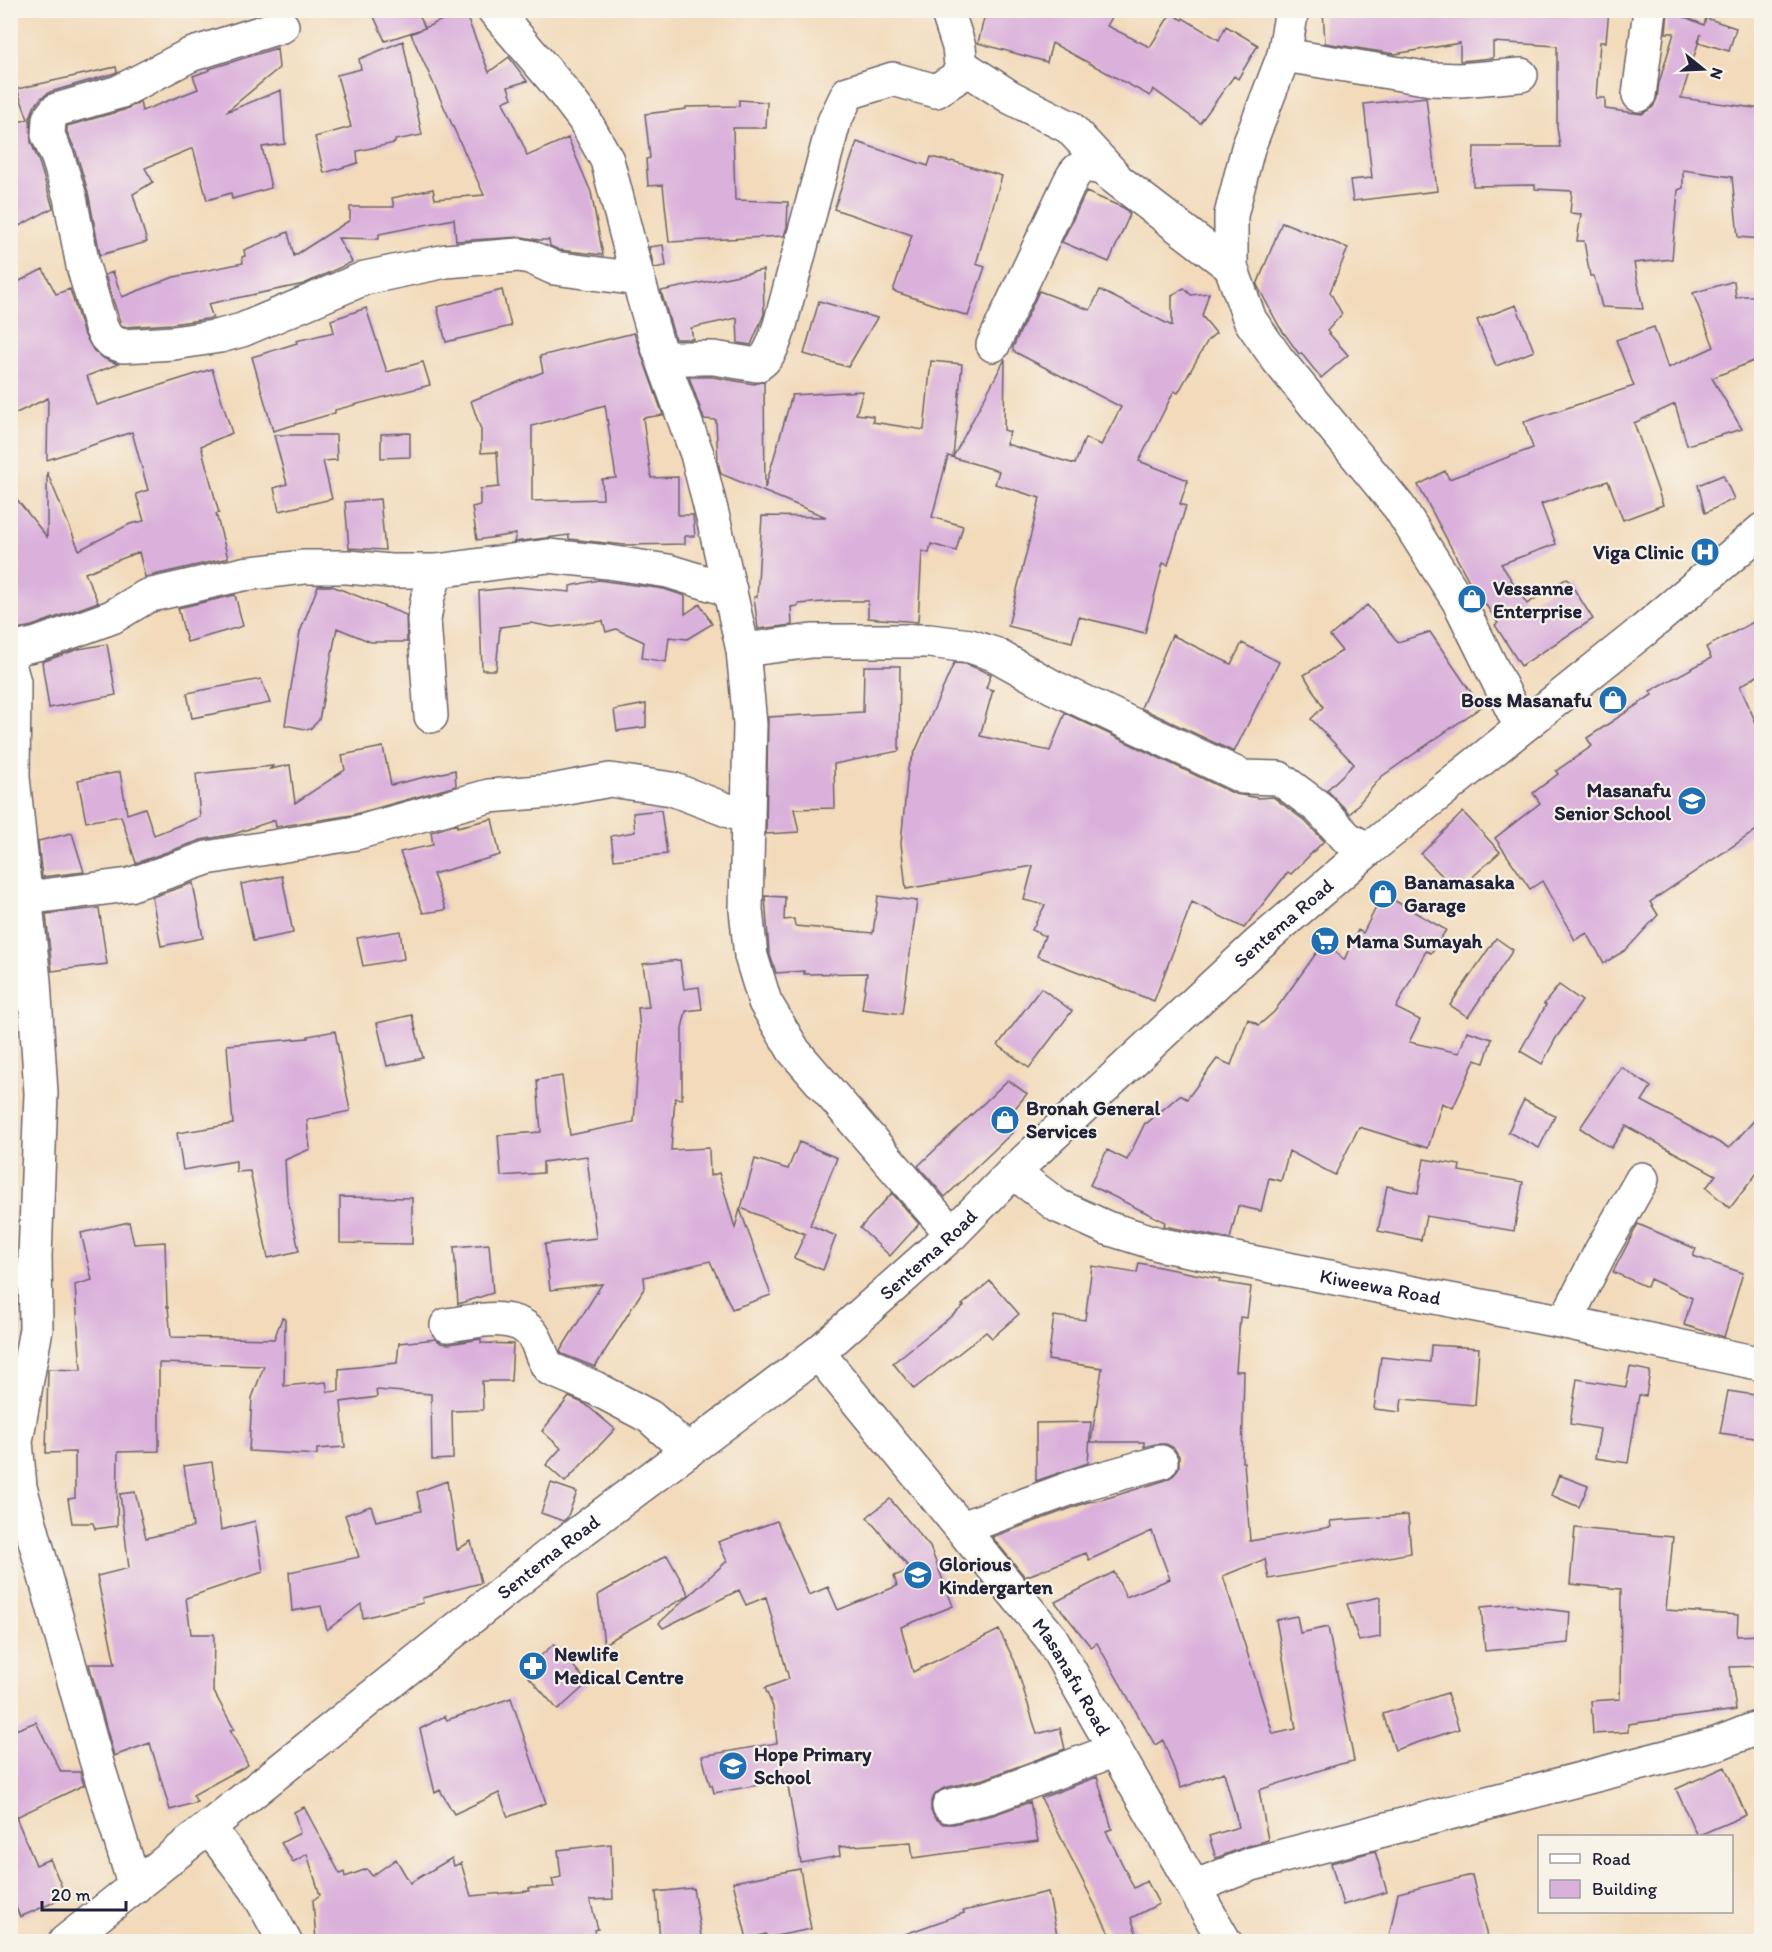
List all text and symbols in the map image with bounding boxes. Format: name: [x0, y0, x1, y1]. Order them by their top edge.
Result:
north arrow: [1673, 39, 1733, 99]
text: N: [1706, 65, 1727, 82]
hospital icon: Viga Clinic: [1689, 536, 1721, 568]
place label: Viga Clinic: [1593, 540, 1685, 565]
place label: Vessanne Enterprise: [1493, 576, 1582, 624]
shop icon: Vessanne Enterprise: [1456, 583, 1488, 615]
shop icon: Boss Masanafu: [1597, 684, 1629, 716]
place label: Boss Masanafu: [1461, 688, 1592, 712]
place label: Masanafu Senior School: [1554, 778, 1671, 825]
school or university icon: Masanafu Senior School: [1676, 785, 1708, 817]
place label: Banamasaka Garage: [1404, 870, 1515, 918]
street label: Sentema Road: [1229, 873, 1338, 973]
shop icon: Banamasaka Garage: [1367, 878, 1399, 910]
supermarket icon: Mama Sumayah: [1309, 925, 1341, 957]
place label: Mama Sumayah: [1346, 929, 1482, 954]
place label: Bronah General Services: [1026, 1096, 1160, 1143]
shop icon: Bronah General Services: [989, 1104, 1021, 1136]
street label: Sentema Road: [874, 1204, 982, 1305]
street label: Kiweewa Road: [1318, 1263, 1443, 1310]
street label: Sentema Road: [492, 1509, 604, 1604]
place label: Glorious Kindergarten: [939, 1552, 1054, 1600]
school or university icon: Glorious Kindergarten: [902, 1559, 934, 1591]
street label: Masanafu Road: [1027, 1613, 1116, 1740]
place label: Newlife Medical Centre: [554, 1642, 684, 1689]
pharmacy icon: Newlife Medical Centre: [517, 1650, 549, 1682]
place label: Hope Primary School: [754, 1742, 872, 1789]
school or university icon: Hope Primary School: [717, 1750, 749, 1782]
legend: [1538, 1835, 1733, 1913]
text: Road: [1592, 1848, 1631, 1870]
scale bar: [42, 1874, 126, 1912]
text: Building: [1592, 1878, 1658, 1900]
text: 20 m: [51, 1884, 91, 1906]

